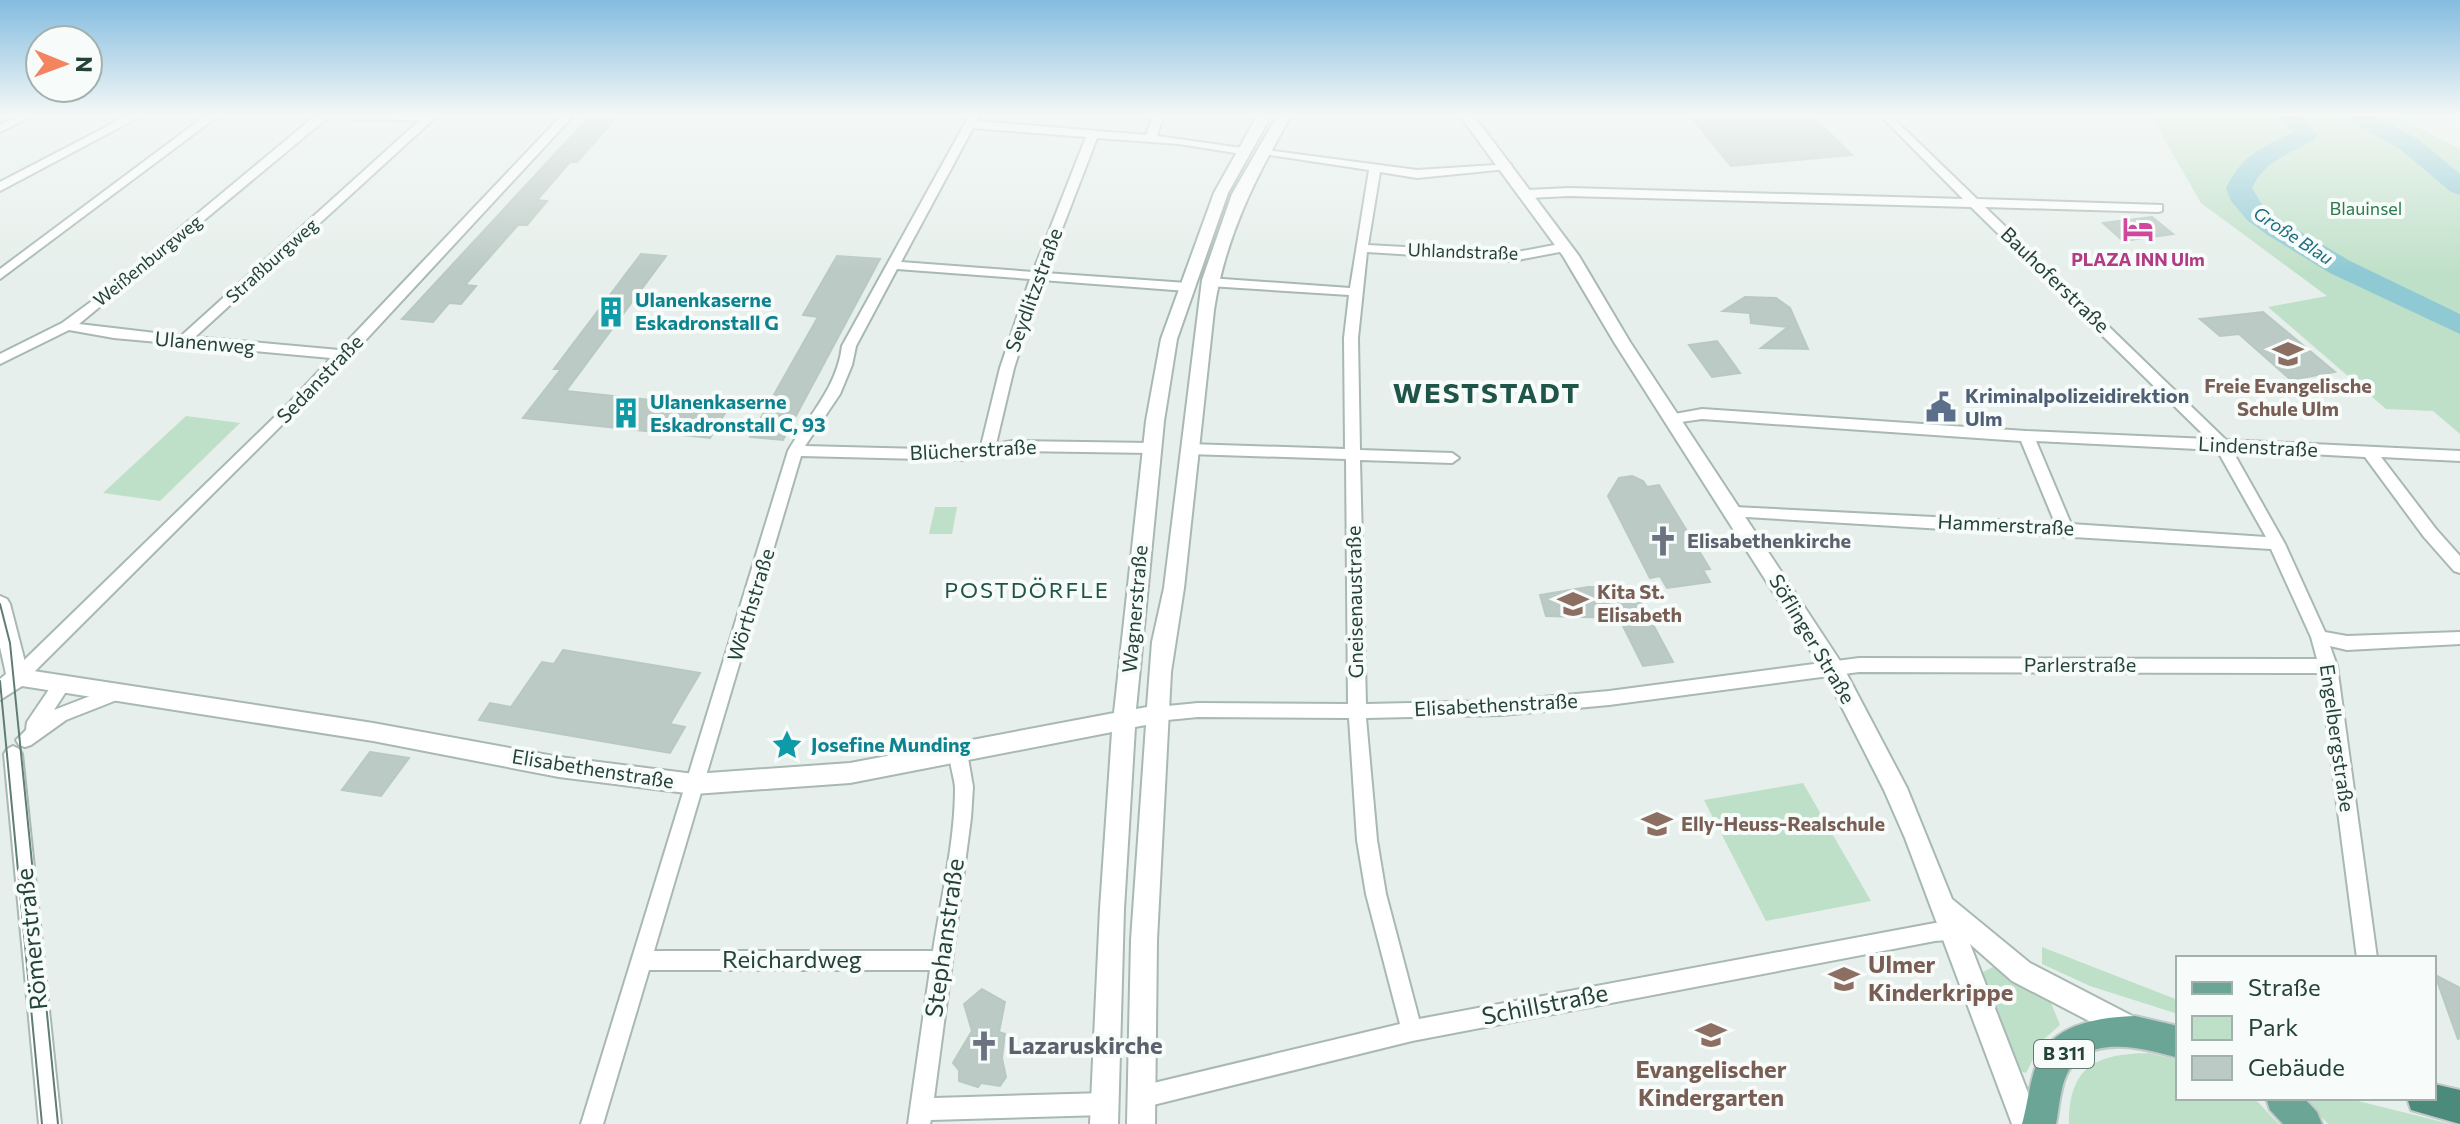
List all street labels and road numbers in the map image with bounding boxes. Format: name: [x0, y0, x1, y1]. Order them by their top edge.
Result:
street label: Weißenburgweg: [89, 210, 206, 311]
street label: Straßburgweg: [221, 213, 322, 307]
street label: Bauhoferstraße: [1996, 221, 2115, 337]
street label: Seydlitzstraße: [1000, 224, 1067, 355]
street label: Uhlandstraße: [1407, 238, 1519, 264]
street label: Ulanenweg: [154, 326, 256, 358]
street label: Sedanstraße: [271, 329, 367, 428]
street label: Lindenstraße: [2198, 431, 2318, 461]
street label: Blücherstraße: [909, 434, 1037, 464]
street label: Hammerstraße: [1937, 508, 2075, 540]
street label: Gneisenaustraße: [1341, 525, 1367, 679]
street label: Wagnerstraße: [1116, 544, 1152, 674]
street label: Wörthstraße: [721, 545, 779, 664]
street label: Söflinger Straße: [1765, 569, 1861, 708]
street label: Parlerstraße: [2024, 652, 2136, 676]
street label: Engelbergstraße: [2316, 662, 2360, 813]
street label: Elisabethenstraße: [1414, 688, 1578, 720]
street label: Elisabethenstraße: [510, 743, 676, 793]
street label: Stephanstraße: [918, 856, 969, 1019]
street label: Römerstraße: [9, 867, 52, 1011]
street label: Reichardweg: [722, 944, 862, 973]
street label: Schillstraße: [1479, 977, 1610, 1030]
road number: B 311: [2034, 1040, 2094, 1068]

